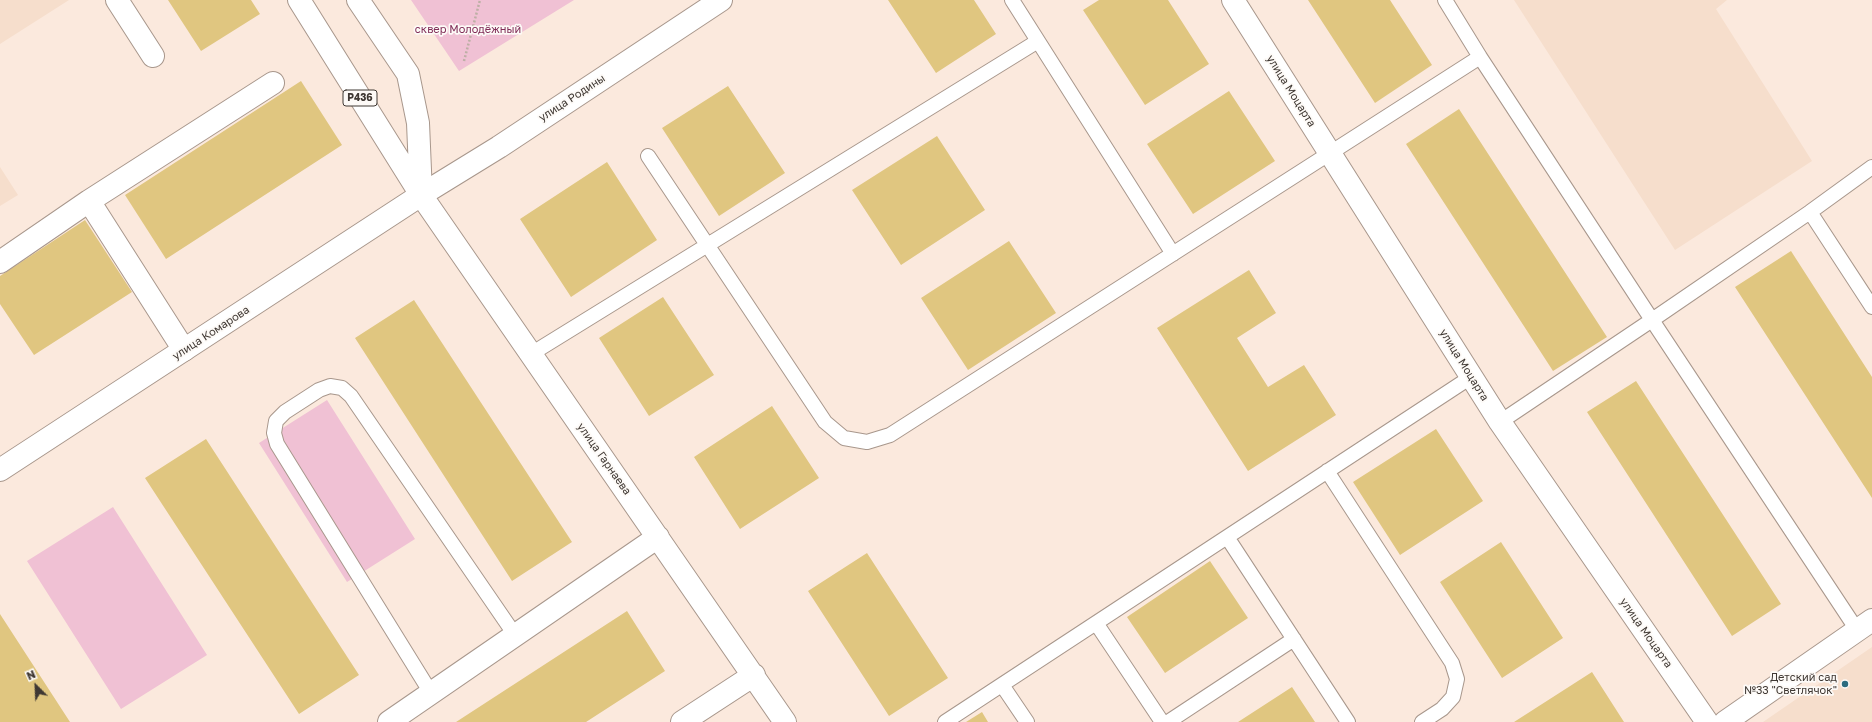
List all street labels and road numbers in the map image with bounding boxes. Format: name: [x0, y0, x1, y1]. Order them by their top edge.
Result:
street label: улица Моцарта: [1264, 53, 1318, 129]
street label: улица Родины: [536, 72, 608, 124]
road number: P436: [343, 90, 377, 106]
street label: улица Комарова: [170, 303, 252, 363]
street label: улица Моцарта: [1437, 327, 1491, 403]
street label: улица Гарнаева: [574, 421, 634, 497]
street label: улица Моцарта: [1617, 596, 1675, 670]

